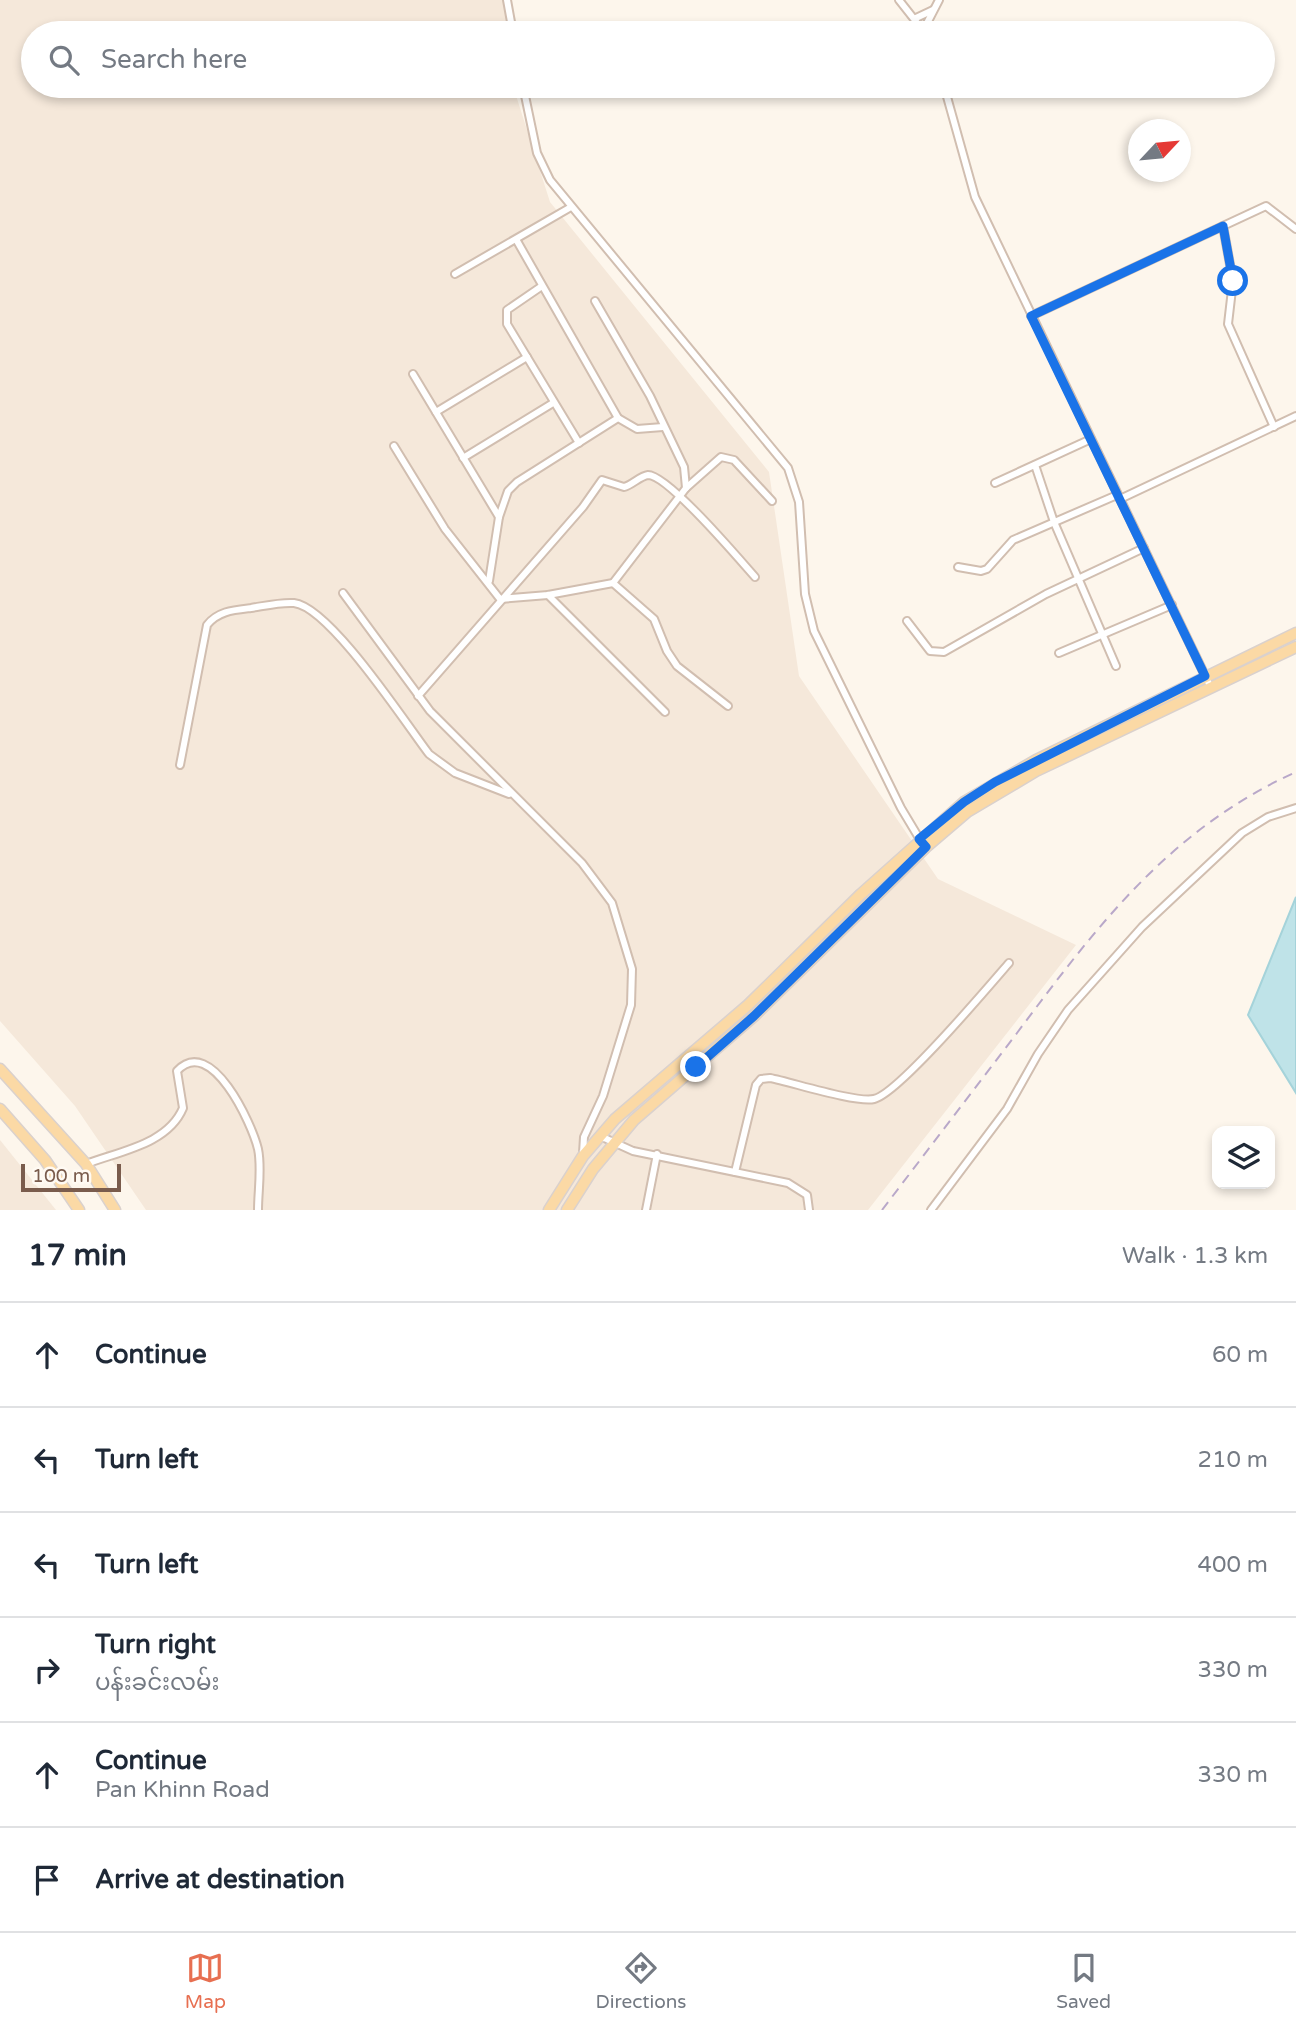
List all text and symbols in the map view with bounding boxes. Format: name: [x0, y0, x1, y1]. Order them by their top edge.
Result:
search box: [21, 21, 1275, 98]
icon: search: [45, 41, 83, 79]
text: Search here: [101, 44, 247, 75]
north arrow: [1128, 119, 1191, 182]
route start: [1217, 265, 1248, 296]
route end: [680, 1051, 711, 1082]
map controls: [1212, 1126, 1275, 1189]
button: layers: [1212, 1126, 1275, 1189]
scale bar: [21, 1161, 121, 1193]
text: 100 m: [32, 1165, 90, 1187]
text: 17 min: [28, 1237, 127, 1274]
text: Walk · 1.3 km: [1122, 1242, 1268, 1270]
icon: ahead: [28, 1336, 66, 1374]
text: Continue: [95, 1339, 207, 1370]
text: 60 m: [1212, 1341, 1268, 1369]
icon: left: [28, 1441, 66, 1479]
text: Turn left: [95, 1444, 198, 1475]
text: 210 m: [1198, 1446, 1268, 1474]
icon: left: [28, 1546, 66, 1584]
text: Turn left: [95, 1549, 198, 1580]
text: 400 m: [1198, 1551, 1268, 1579]
text: Turn right: [95, 1629, 216, 1660]
icon: right: [28, 1651, 66, 1689]
text: 330 m: [1198, 1656, 1268, 1684]
text: ပန်းခင်းလမ်း: [95, 1669, 219, 1697]
text: Continue: [95, 1745, 207, 1776]
icon: ahead: [28, 1756, 66, 1794]
text: 330 m: [1198, 1761, 1268, 1789]
text: Pan Khinn Road: [95, 1776, 270, 1804]
icon: arrive: [28, 1861, 66, 1899]
text: Arrive at destination: [95, 1864, 345, 1895]
tab: Map: [185, 1949, 226, 2013]
tab: Directions: [596, 1949, 687, 2013]
tab: Saved: [1056, 1949, 1111, 2013]

